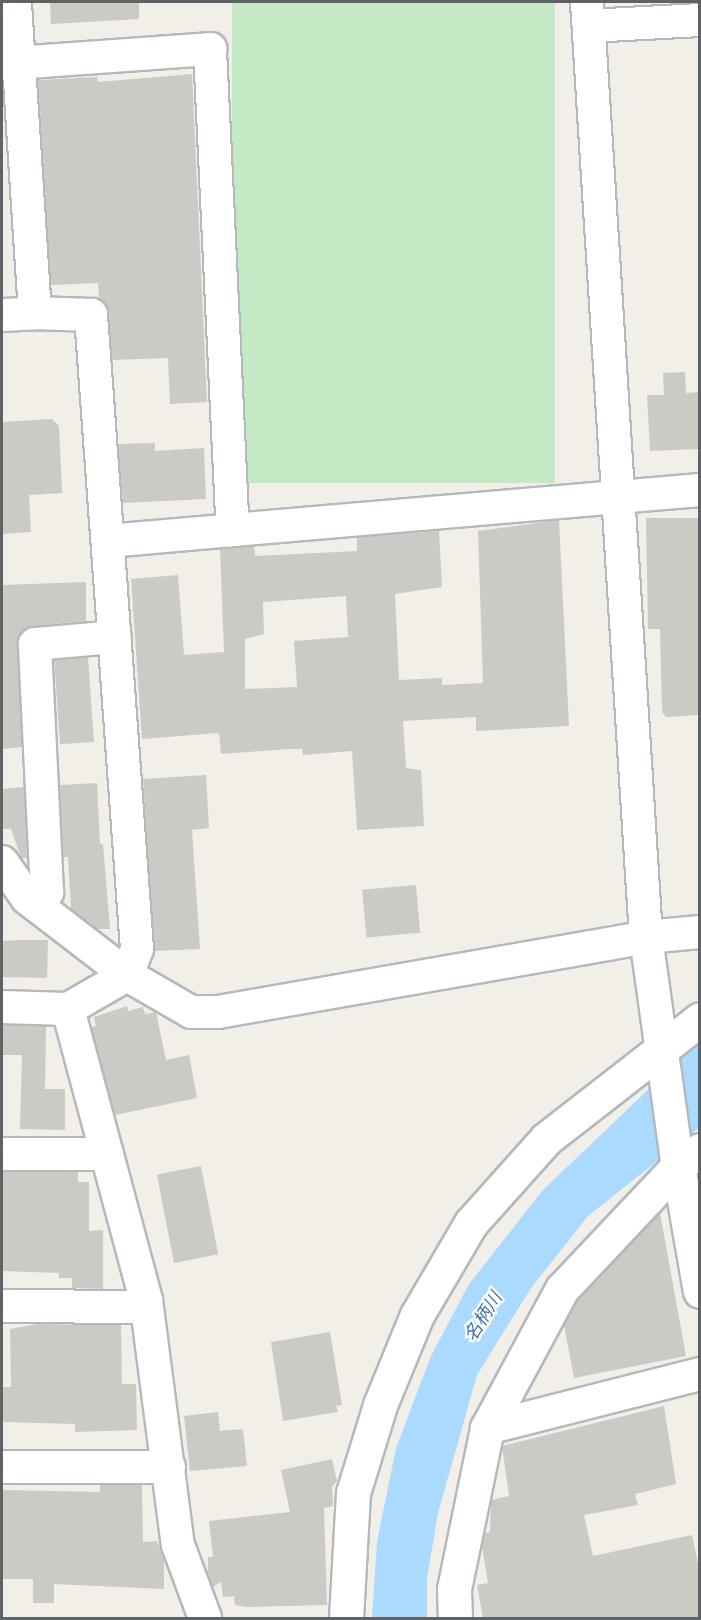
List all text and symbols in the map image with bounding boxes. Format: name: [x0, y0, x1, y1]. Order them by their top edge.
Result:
water label: 名柄川: [462, 1289, 508, 1347]

